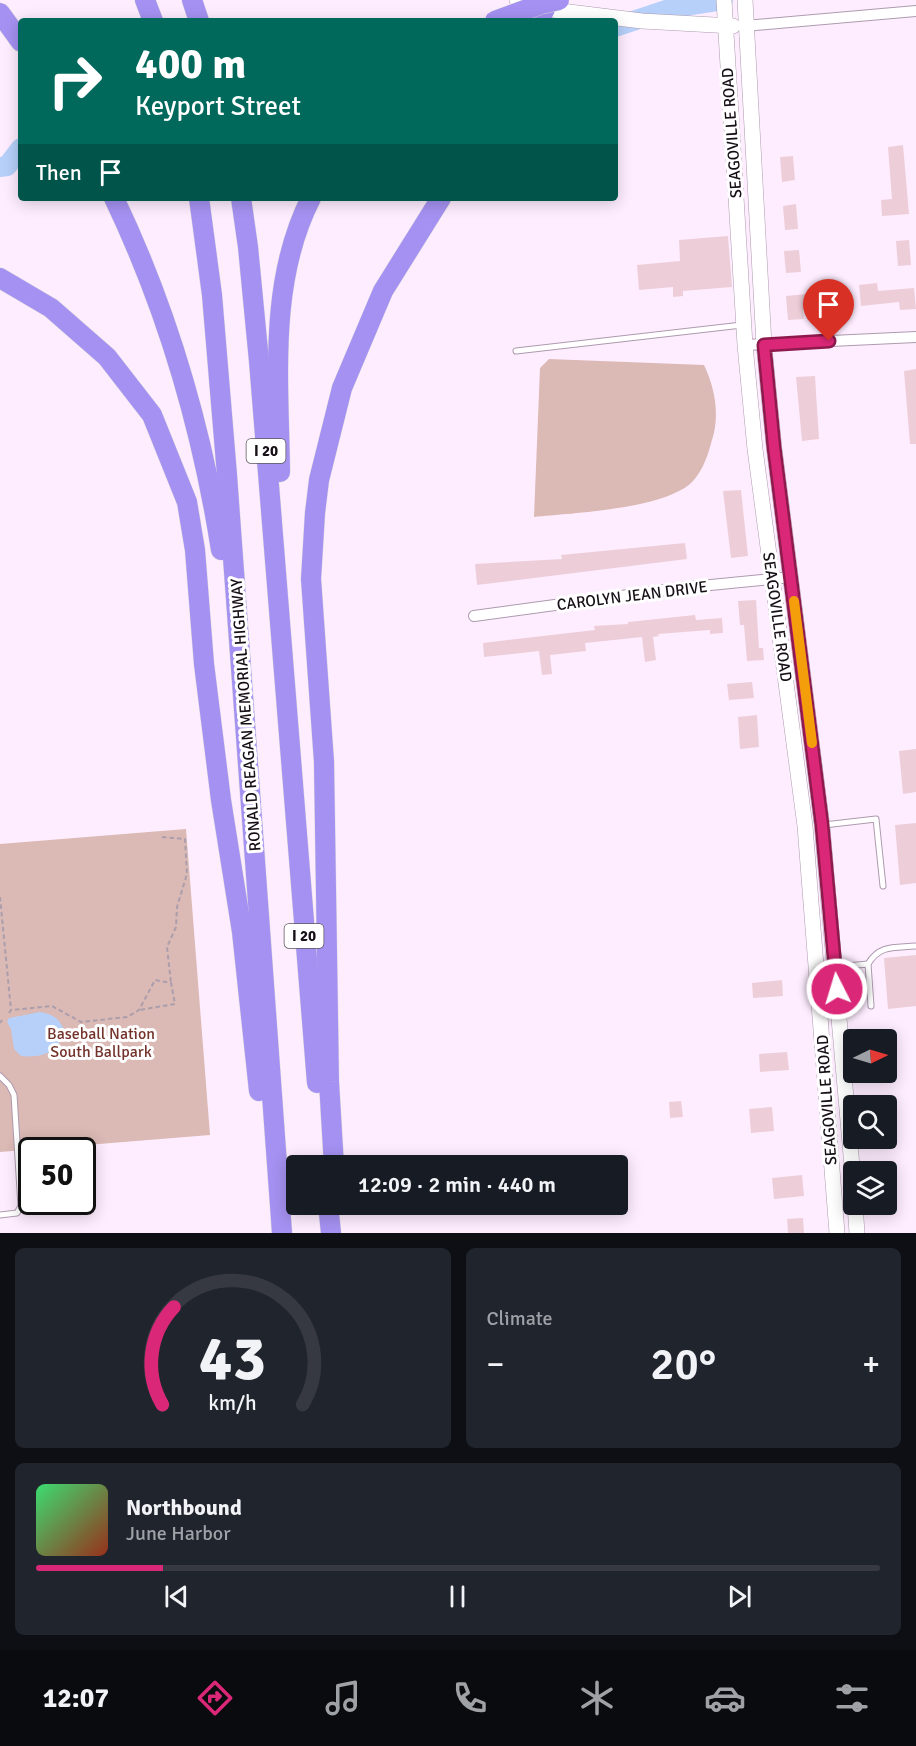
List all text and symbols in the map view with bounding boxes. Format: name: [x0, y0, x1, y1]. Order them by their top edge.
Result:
text: 400 m: [135, 39, 246, 90]
icon: right: [36, 42, 114, 120]
street label: SEAGOVILLE ROAD: [717, 67, 747, 199]
text: Keyport Street: [135, 90, 301, 123]
icon: arrive: [94, 156, 127, 189]
text: Then: [36, 159, 82, 186]
pin: [803, 279, 854, 341]
icon: arrive: [812, 288, 845, 321]
road number: I 20: [246, 439, 286, 463]
street label: SEAGOVILLE ROAD: [758, 551, 796, 683]
street label: CAROLYN JEAN DRIVE: [556, 577, 709, 615]
street label: RONALD REAGAN MEMORIAL HIGHWAY: [226, 578, 266, 852]
road number: I 20: [284, 924, 324, 948]
position arrow: [805, 957, 869, 1021]
park label: Baseball Nation South Ballpark: [47, 1024, 155, 1062]
north arrow: [843, 1029, 897, 1083]
map controls: [843, 1029, 897, 1215]
street label: SEAGOVILLE ROAD: [812, 1034, 842, 1166]
button: search: [843, 1095, 897, 1149]
speed limit sign: 50: [18, 1137, 96, 1215]
button: layers: [843, 1161, 897, 1215]
text: 12:09 · 2 min · 440 m: [358, 1171, 556, 1198]
text: Climate: [487, 1306, 552, 1331]
text: 43: [199, 1320, 266, 1397]
text: 20°: [650, 1337, 716, 1392]
text: −: [487, 1344, 504, 1385]
text: +: [862, 1344, 880, 1385]
text: km/h: [208, 1390, 257, 1416]
text: Northbound: [126, 1494, 242, 1521]
text: June Harbor: [126, 1521, 231, 1546]
icon: previous: [160, 1580, 193, 1613]
icon: pause: [441, 1580, 474, 1613]
icon: next: [723, 1580, 756, 1613]
icon: directions: [194, 1677, 236, 1719]
icon: music: [322, 1677, 364, 1719]
icon: phone: [449, 1677, 491, 1719]
icon: climate: [576, 1677, 618, 1719]
icon: car: [704, 1677, 746, 1719]
icon: filters: [831, 1677, 873, 1719]
text: 12:07: [43, 1682, 109, 1715]

